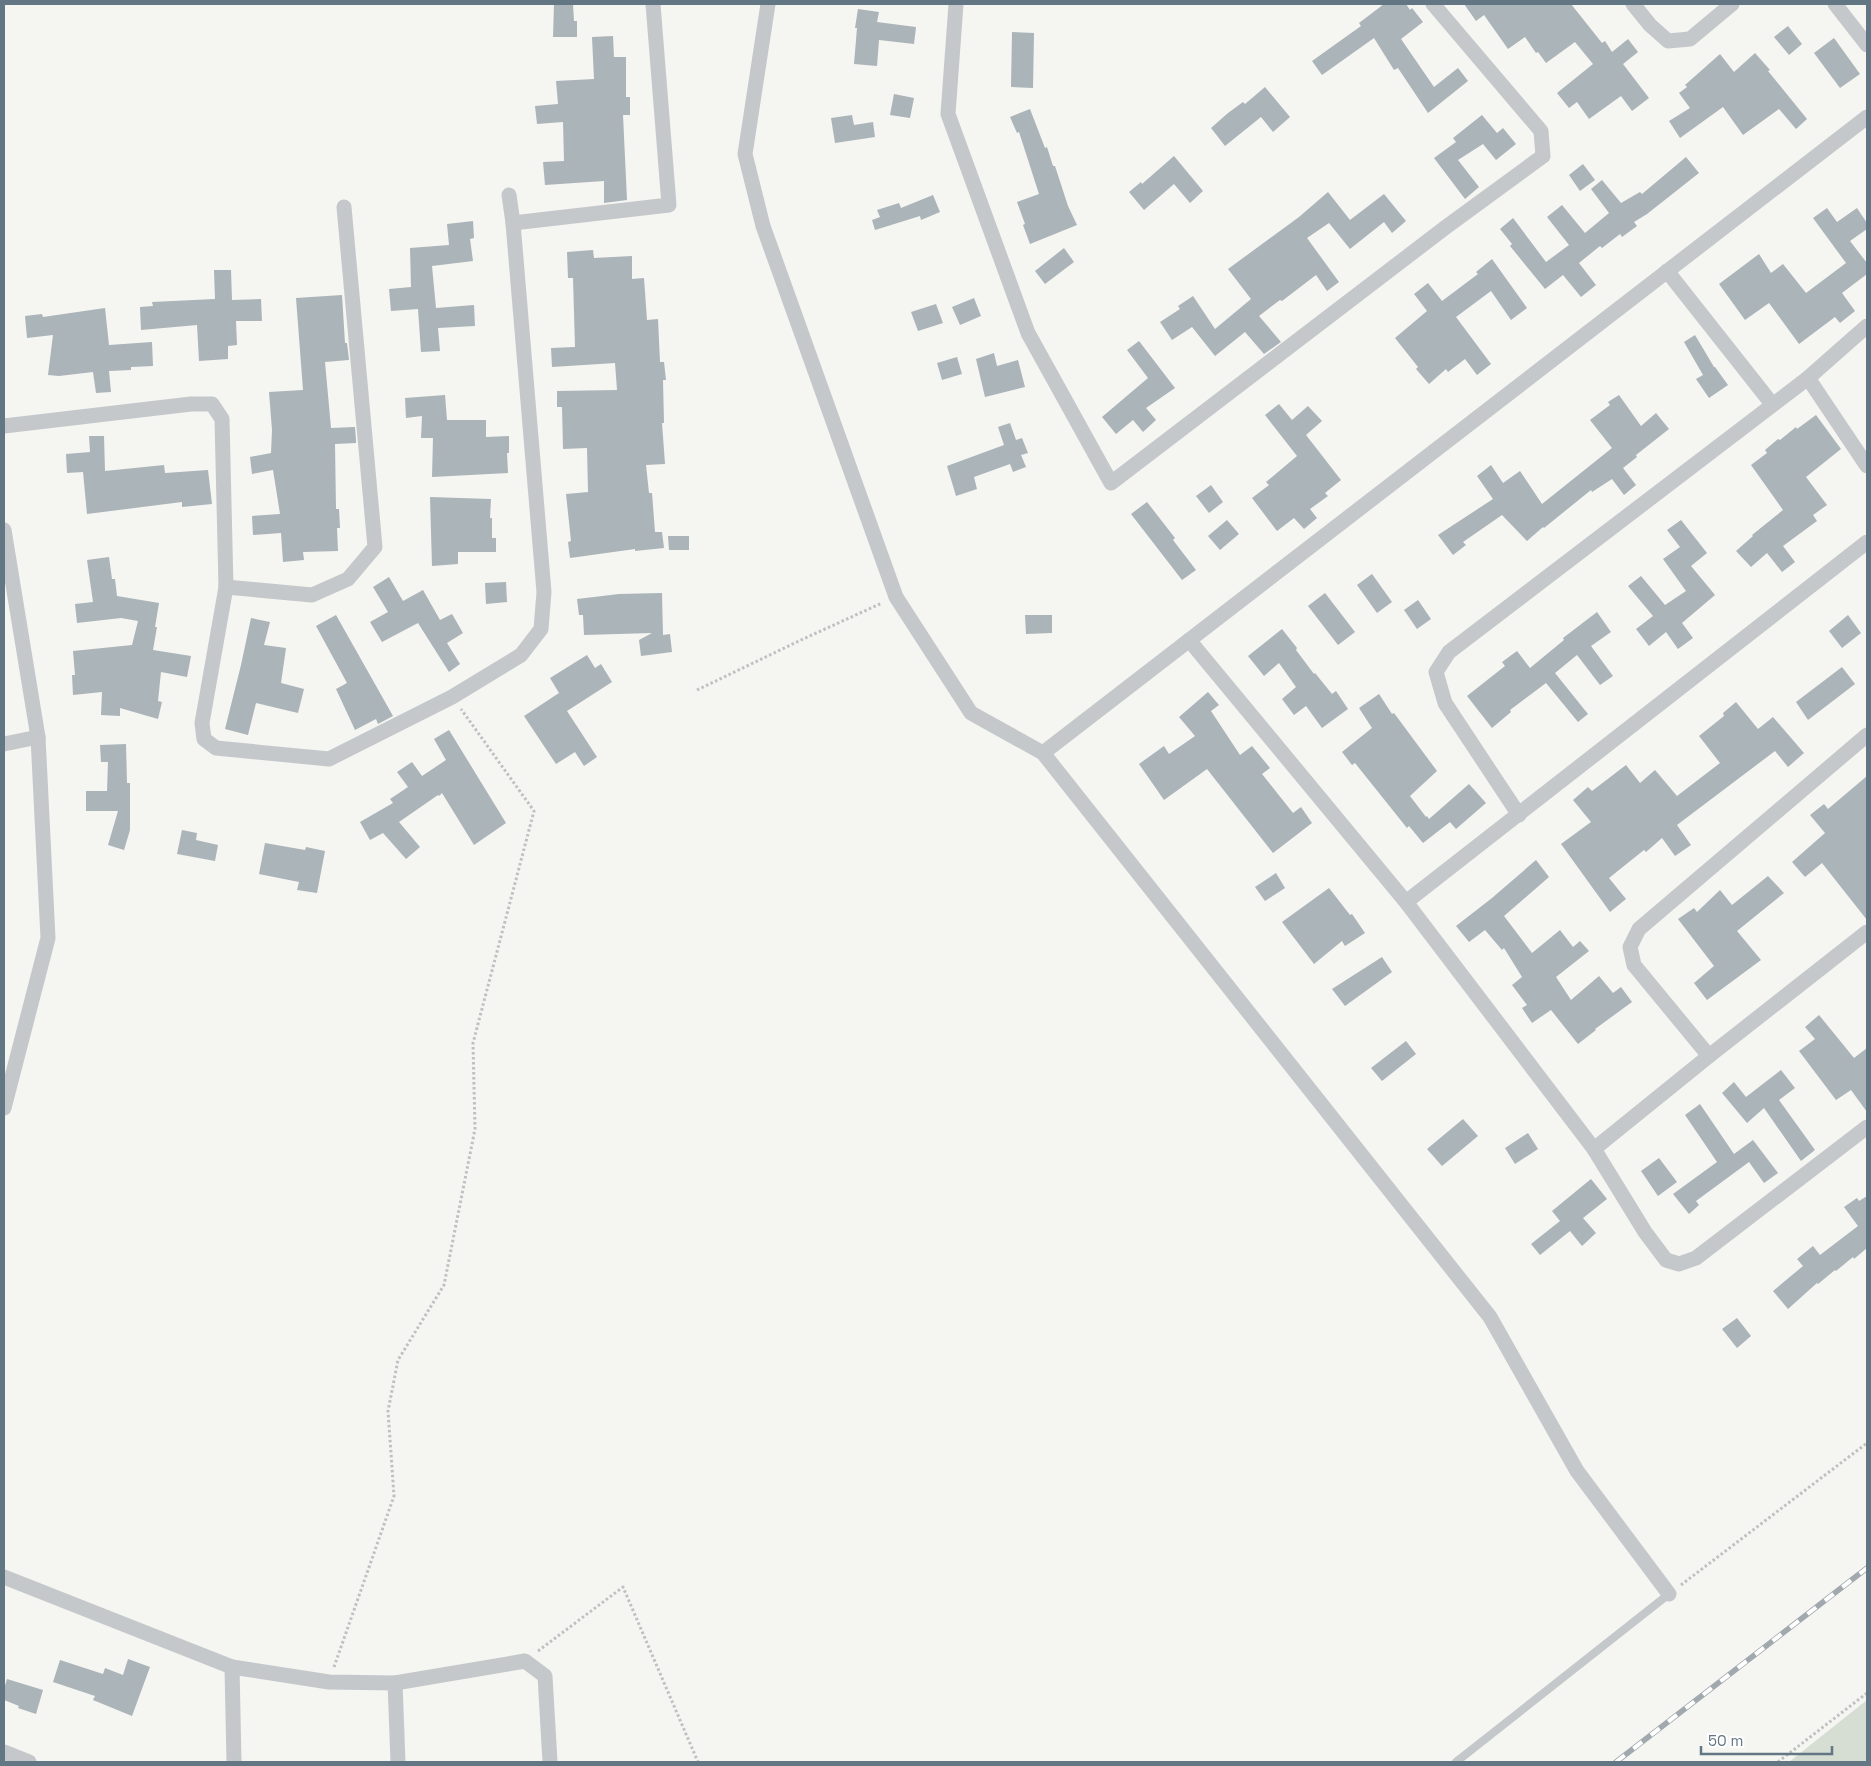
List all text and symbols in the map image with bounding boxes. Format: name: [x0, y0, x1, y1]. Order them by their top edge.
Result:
scale bar: [1701, 1724, 1832, 1756]
text: 50 m: [1708, 1731, 1743, 1750]

